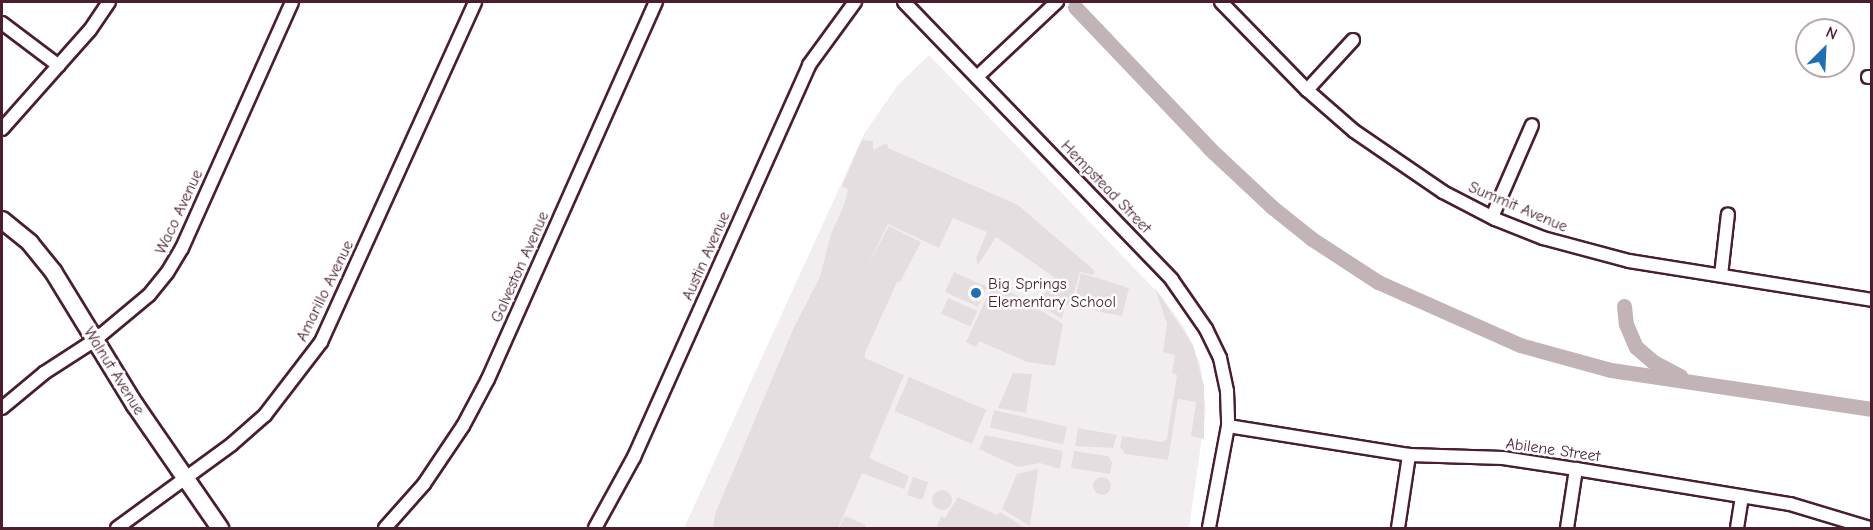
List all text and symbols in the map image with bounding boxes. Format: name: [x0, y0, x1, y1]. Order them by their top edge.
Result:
north arrow: [1795, 18, 1855, 78]
text: N: [1823, 23, 1840, 44]
street label: Hempstead Street: [1057, 136, 1155, 238]
street label: Waco Avenue: [151, 167, 207, 257]
street label: Summit Avenue: [1466, 178, 1570, 236]
street label: Galveston Avenue: [487, 208, 553, 326]
street label: Austin Avenue: [678, 209, 734, 303]
street label: Amarillo Avenue: [292, 237, 358, 345]
place label: Big Springs Elementary School: [988, 274, 1116, 312]
marker: Big Springs Elementary School: [969, 286, 983, 300]
street label: Walnut Avenue: [79, 323, 149, 419]
street label: Abilene Street: [1504, 434, 1602, 466]

